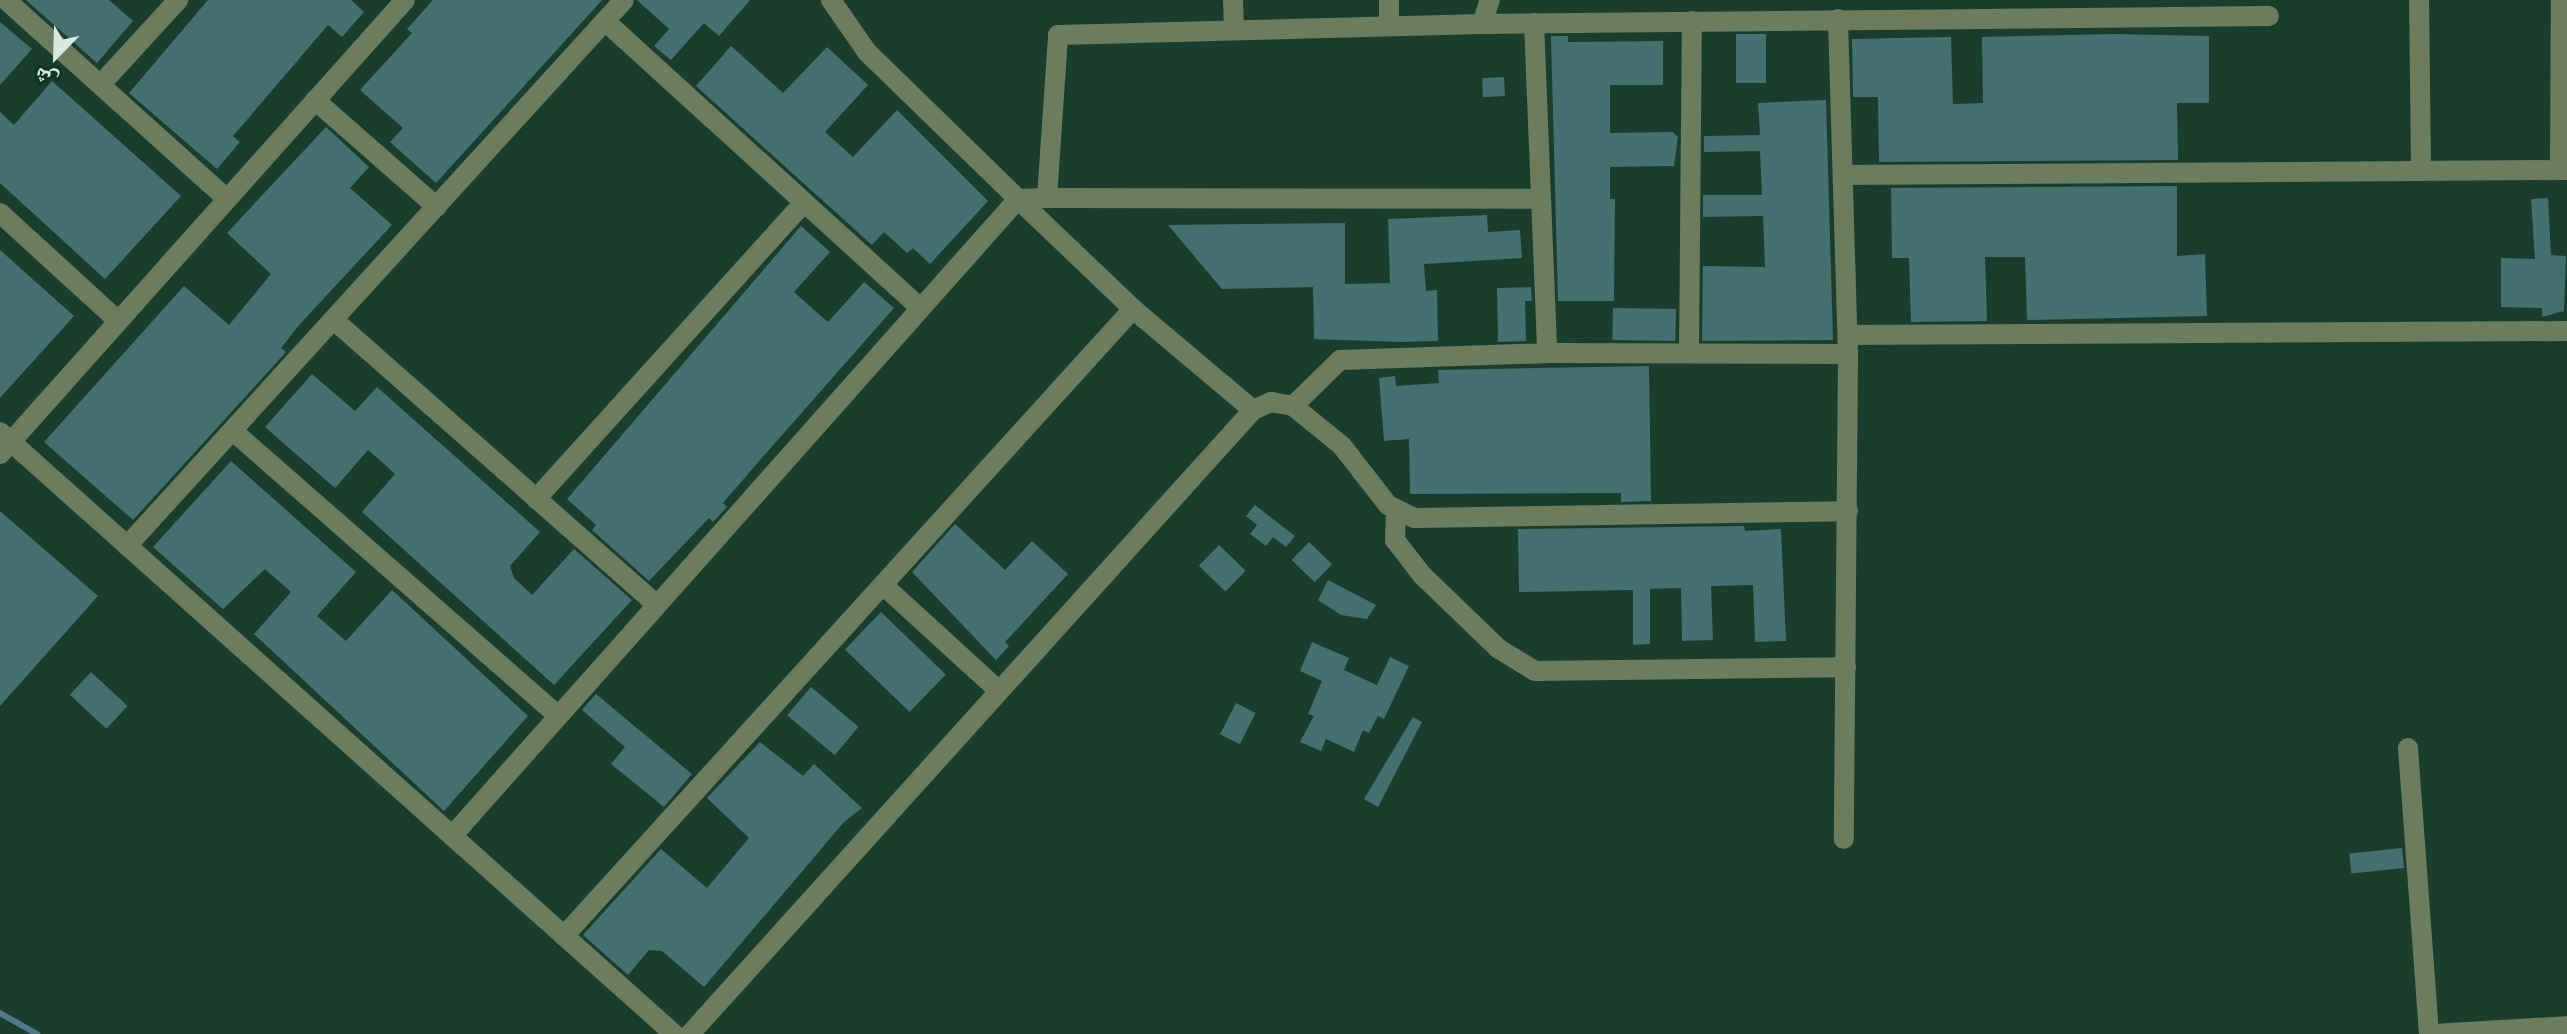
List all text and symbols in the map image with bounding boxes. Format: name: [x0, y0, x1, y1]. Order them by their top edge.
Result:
north arrow: [16, 16, 96, 96]
text: ش: [30, 62, 62, 96]

